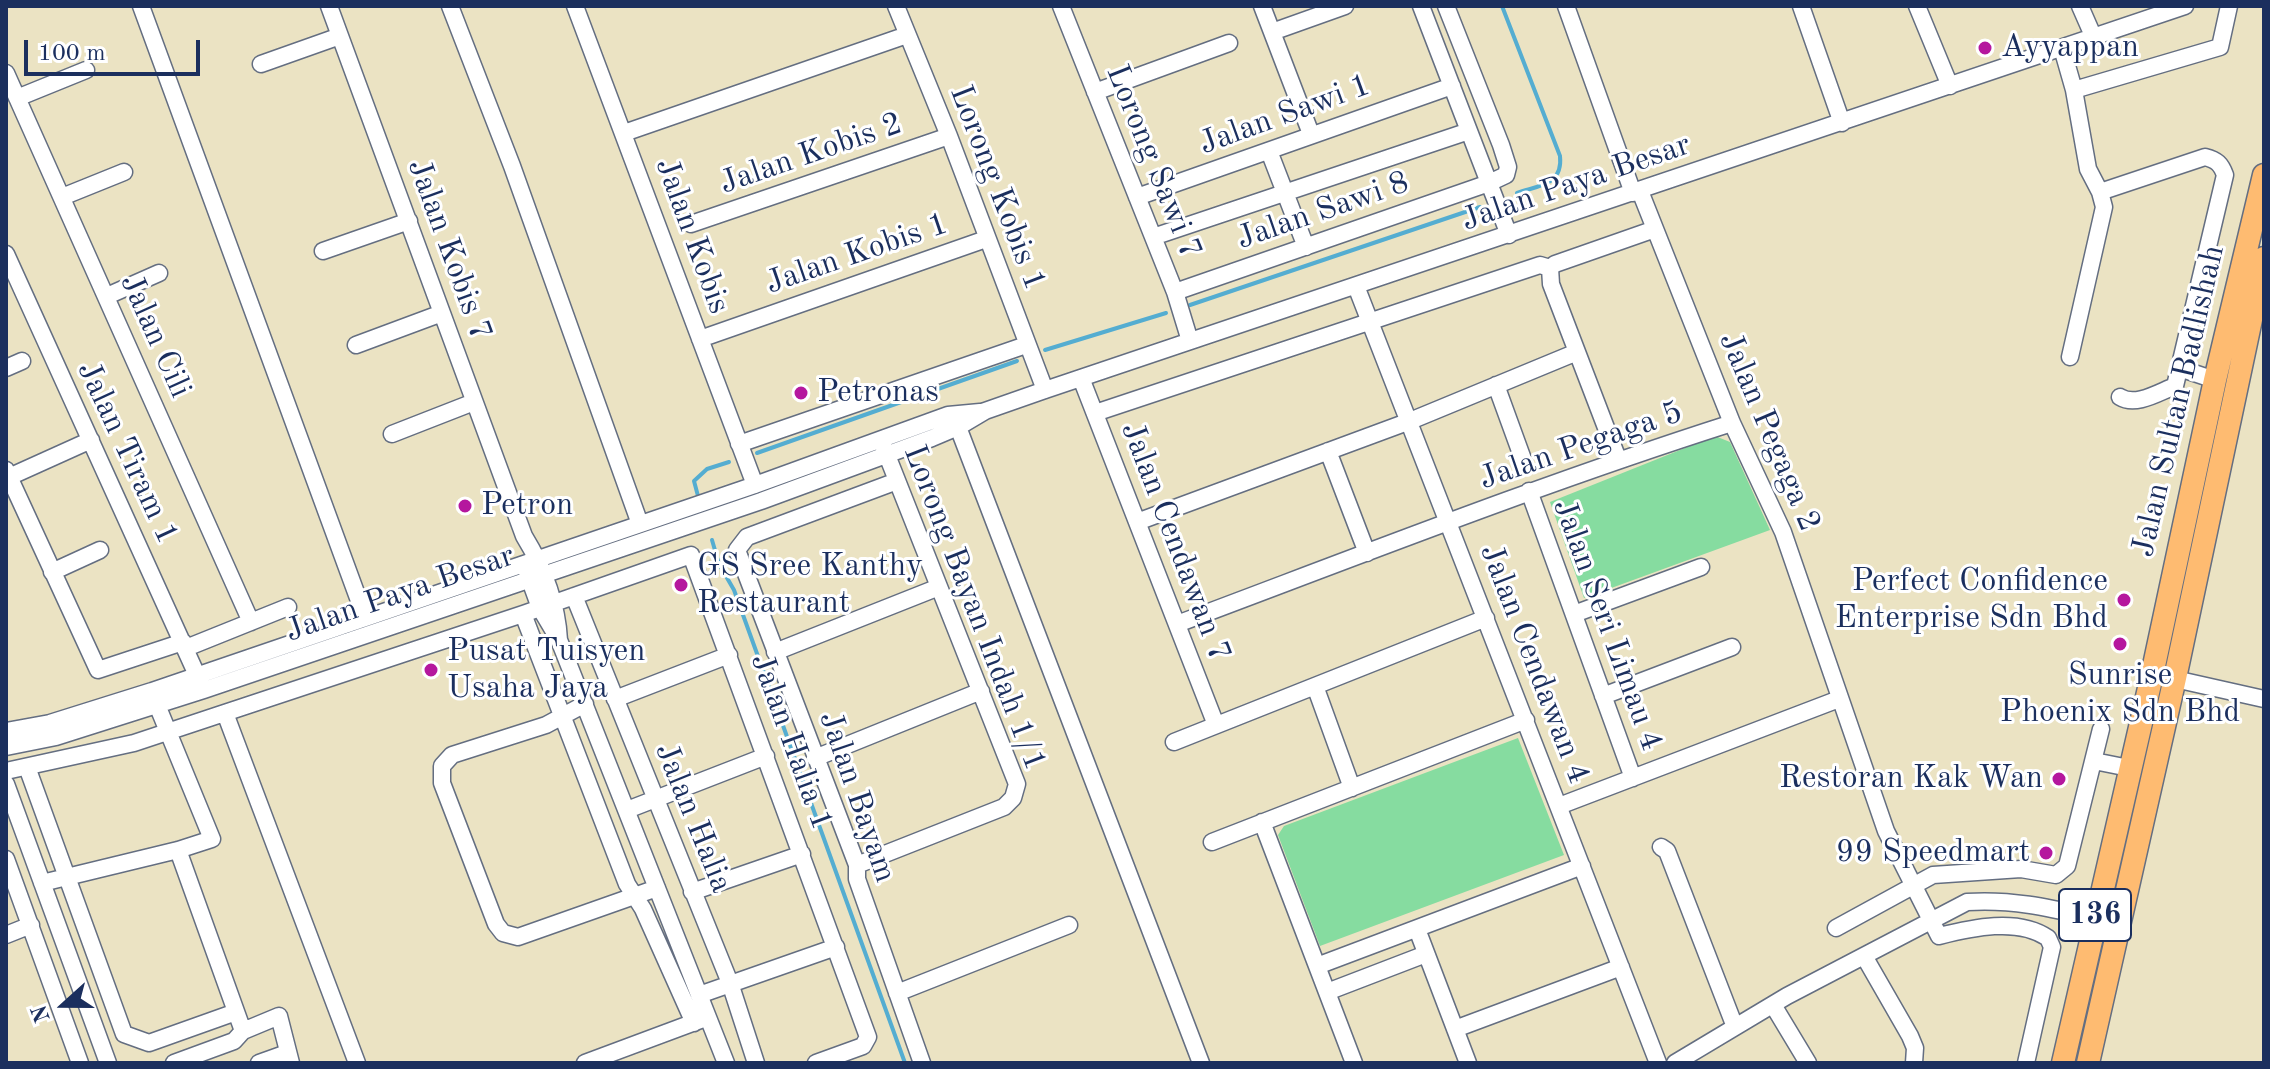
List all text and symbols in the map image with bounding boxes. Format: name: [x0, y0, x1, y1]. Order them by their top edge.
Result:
scale bar: [28, 24, 204, 74]
place label: Ayyappan: [2001, 29, 2139, 67]
marker: Ayyappan: [1976, 39, 1994, 57]
text: 100 m: [38, 42, 106, 66]
street label: Lorong Sawi 7: [1097, 59, 1209, 265]
street label: Jalan Sawi 1: [1194, 66, 1376, 164]
street label: Lorong Kobis 1: [940, 80, 1054, 296]
street label: Jalan Kobis 2: [715, 105, 907, 203]
street label: Jalan Paya Besar: [1456, 126, 1696, 240]
street label: Jalan Kobis: [646, 153, 738, 319]
street label: Jalan Kobis 7: [398, 154, 500, 346]
street label: Jalan Sawi 8: [1232, 164, 1414, 258]
street label: Jalan Kobis 1: [761, 205, 953, 303]
street label: Jalan Sultan Badlishah: [2124, 241, 2234, 561]
street label: Jalan Cili: [111, 268, 199, 404]
street label: Jalan Pegaga 2: [1710, 327, 1828, 537]
street label: Jalan Tiram 1: [68, 356, 186, 550]
place label: Petronas: [817, 374, 939, 412]
marker: Petronas: [792, 384, 810, 402]
street label: Jalan Pegaga 5: [1474, 393, 1688, 499]
street label: Jalan Cendawan 7: [1112, 417, 1238, 667]
street label: Lorong Bayan Indah 1/1: [894, 440, 1054, 776]
place label: Petron: [481, 487, 573, 525]
street label: Jalan Seri Limau 4: [1544, 494, 1670, 756]
marker: Petron: [456, 497, 474, 515]
street label: Jalan Paya Besar: [280, 537, 520, 651]
street label: Jalan Cendawan 4: [1471, 539, 1597, 789]
place label: GS Sree Kanthy Restaurant: [697, 548, 923, 623]
place label: Perfect Confidence Enterprise Sdn Bhd: [1835, 563, 2108, 638]
marker: GS Sree Kanthy Restaurant: [672, 576, 690, 594]
marker: Perfect Confidence Enterprise Sdn Bhd: [2115, 591, 2133, 609]
place label: Pusat Tuisyen Usaha Jaya: [447, 633, 646, 708]
marker: Sunrise Phoenix Sdn Bhd: [2111, 635, 2129, 653]
street label: Jalan Halia 1: [741, 648, 841, 836]
place label: Sunrise Phoenix Sdn Bhd: [2000, 657, 2240, 732]
marker: Pusat Tuisyen Usaha Jaya: [422, 661, 440, 679]
street label: Jalan Bayam: [810, 706, 904, 888]
street label: Jalan Halia: [646, 738, 740, 898]
place label: Restoran Kak Wan: [1779, 760, 2043, 798]
marker: Restoran Kak Wan: [2050, 770, 2068, 788]
place label: 99 Speedmart: [1836, 834, 2030, 872]
marker: 99 Speedmart: [2037, 844, 2055, 862]
road number: 136: [2059, 889, 2131, 941]
north arrow: [24, 965, 104, 1045]
text: N: [28, 1002, 55, 1025]

